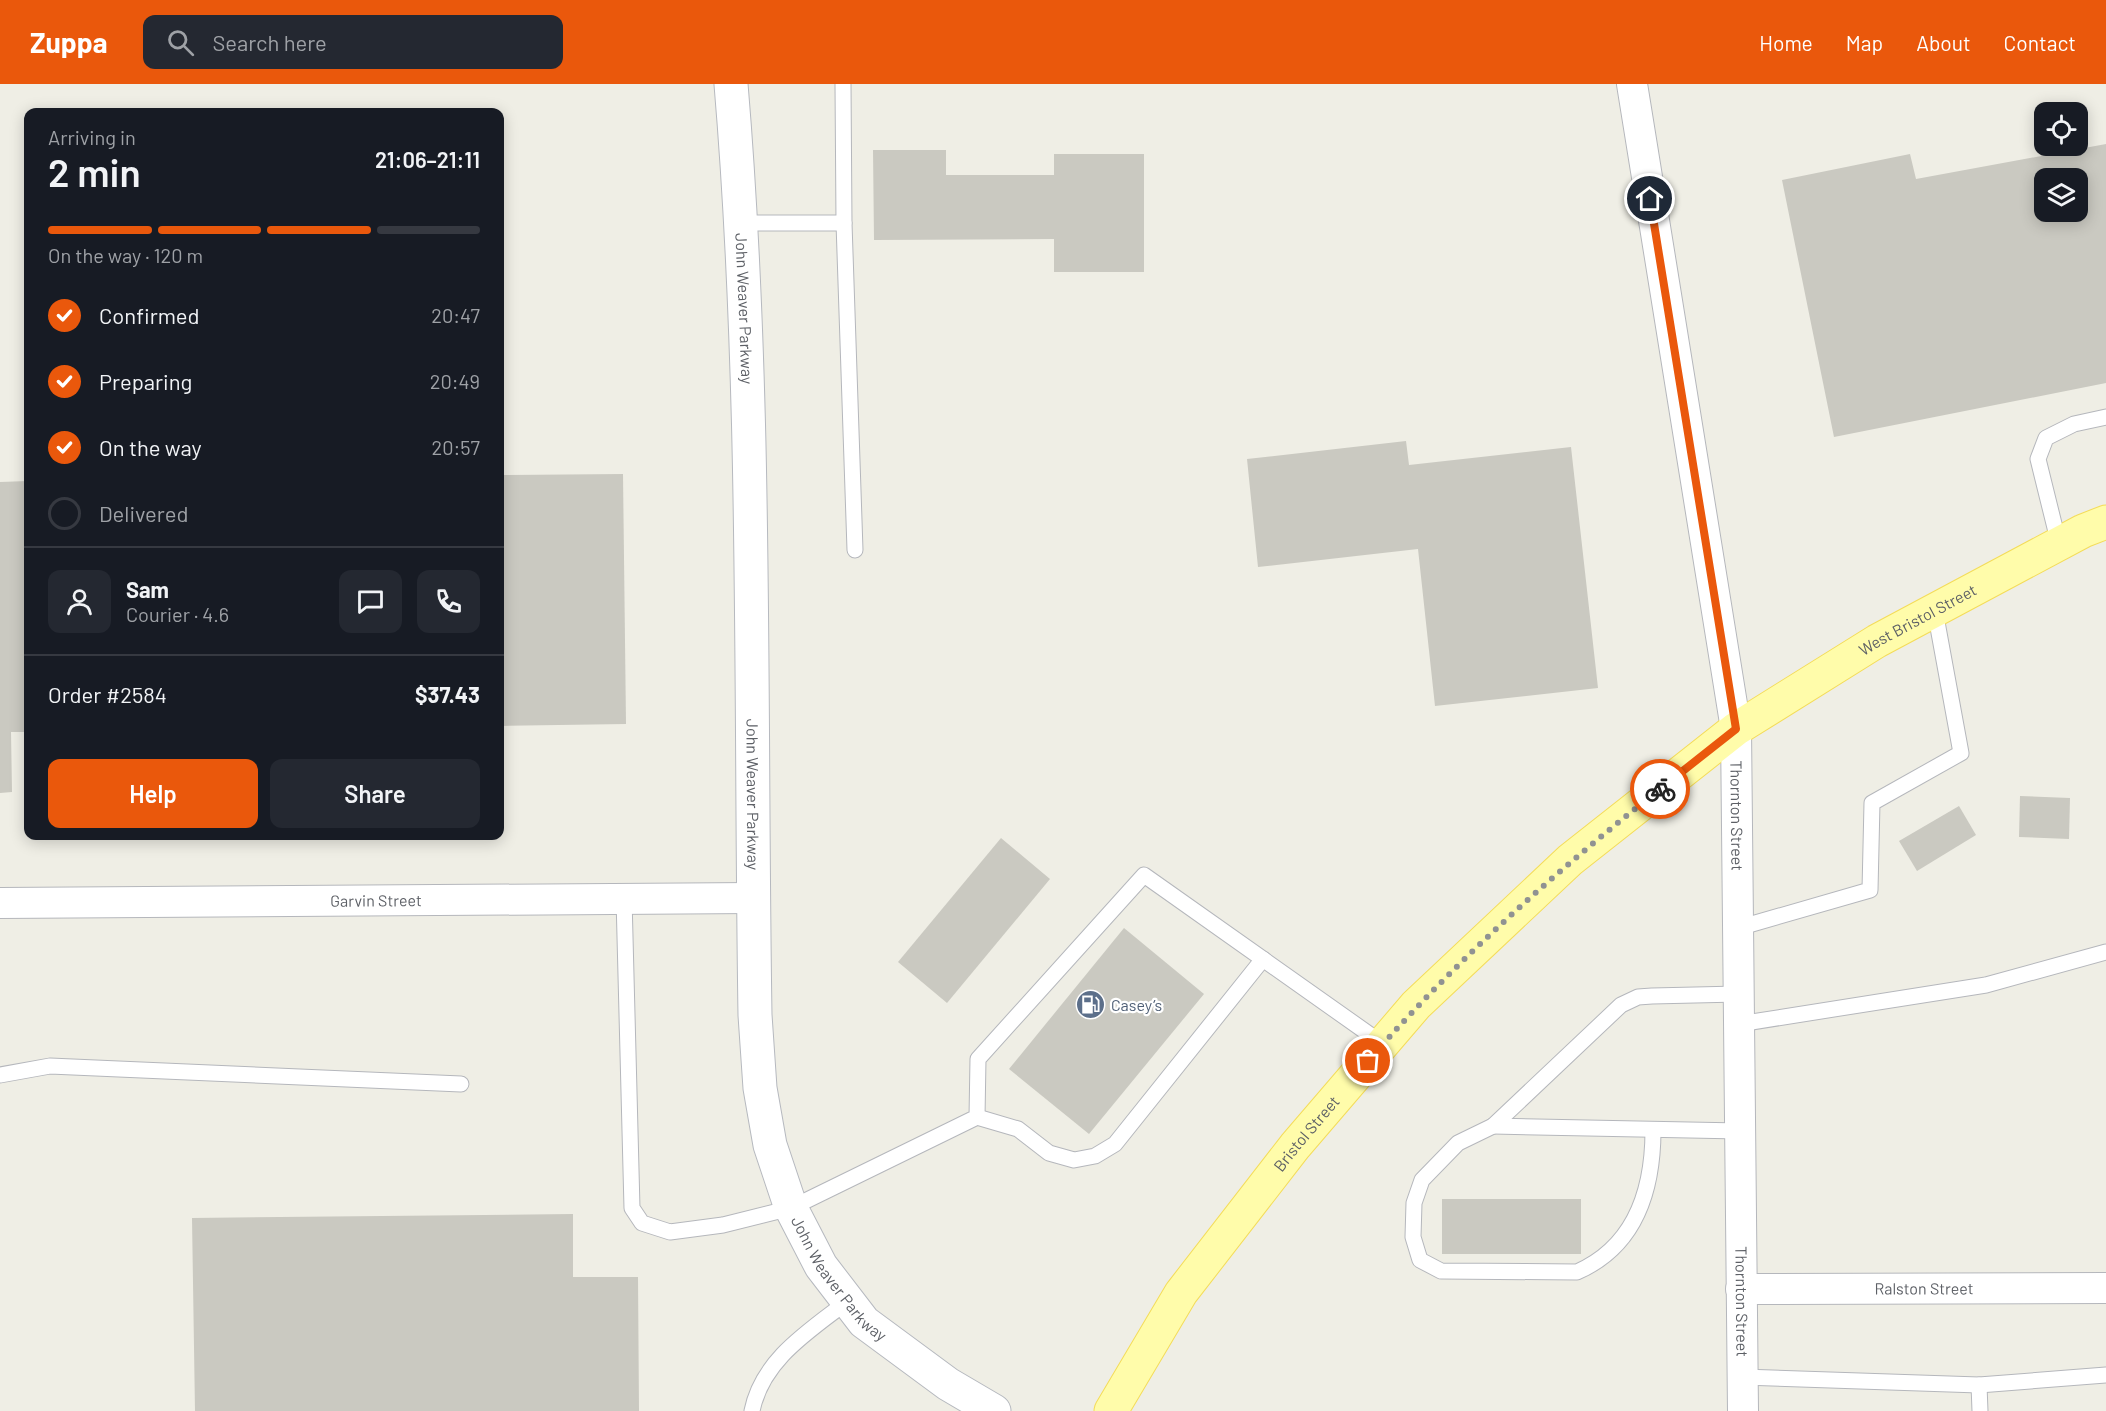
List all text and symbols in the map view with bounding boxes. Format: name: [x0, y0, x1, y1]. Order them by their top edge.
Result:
search box: [143, 15, 563, 69]
text: Zuppa: [30, 25, 107, 59]
icon: search: [164, 26, 197, 59]
text: Search here: [212, 29, 327, 55]
text: Home: [1759, 30, 1813, 55]
text: Map: [1846, 30, 1883, 55]
text: About: [1916, 30, 1971, 55]
text: Contact: [2004, 30, 2076, 55]
map controls: [2034, 102, 2088, 222]
button: locate: [2034, 102, 2088, 156]
text: Arriving in: [48, 125, 136, 149]
text: 21:06–21:11: [375, 146, 480, 172]
text: 2 min: [48, 148, 141, 195]
button: layers: [2034, 168, 2088, 222]
pin: [1624, 173, 1675, 224]
icon: home: [1633, 182, 1666, 215]
street label: John Weaver Parkway: [732, 232, 757, 385]
text: On the way · 120 m: [48, 243, 203, 267]
icon: check: [48, 299, 81, 332]
text: Confirmed: [99, 302, 199, 328]
text: 20:47: [431, 303, 480, 327]
icon: check: [48, 365, 81, 398]
text: Preparing: [99, 368, 192, 394]
text: 20:49: [430, 369, 480, 393]
icon: check: [48, 431, 81, 464]
text: On the way: [99, 434, 202, 460]
text: 20:57: [431, 435, 480, 459]
text: Delivered: [99, 500, 188, 526]
button: person: [48, 570, 111, 633]
button: chat: [339, 570, 402, 633]
button: phone: [417, 570, 480, 633]
text: Sam: [126, 576, 169, 602]
street label: West Bristol Street: [1855, 580, 1979, 659]
text: Courier · 4.6: [126, 602, 229, 626]
text: Order #2584: [48, 681, 167, 707]
text: $37.43: [415, 681, 480, 707]
street label: John Weaver Parkway: [743, 719, 763, 871]
button: Help: [48, 759, 258, 828]
button: Share: [270, 759, 480, 828]
courier: [1630, 759, 1690, 819]
street label: Thornton Street: [1727, 760, 1747, 871]
icon: bike: [1644, 773, 1677, 806]
street label: Garvin Street: [330, 890, 422, 910]
fuel station icon: Casey’s: [1074, 989, 1106, 1021]
place label: Casey’s: [1111, 995, 1162, 1014]
pin: [1342, 1035, 1393, 1086]
icon: bag: [1351, 1044, 1384, 1077]
street label: Bristol Street: [1269, 1092, 1343, 1175]
street label: John Weaver Parkway: [788, 1213, 891, 1345]
street label: Thornton Street: [1732, 1246, 1752, 1357]
street label: Ralston Street: [1874, 1278, 1974, 1298]

